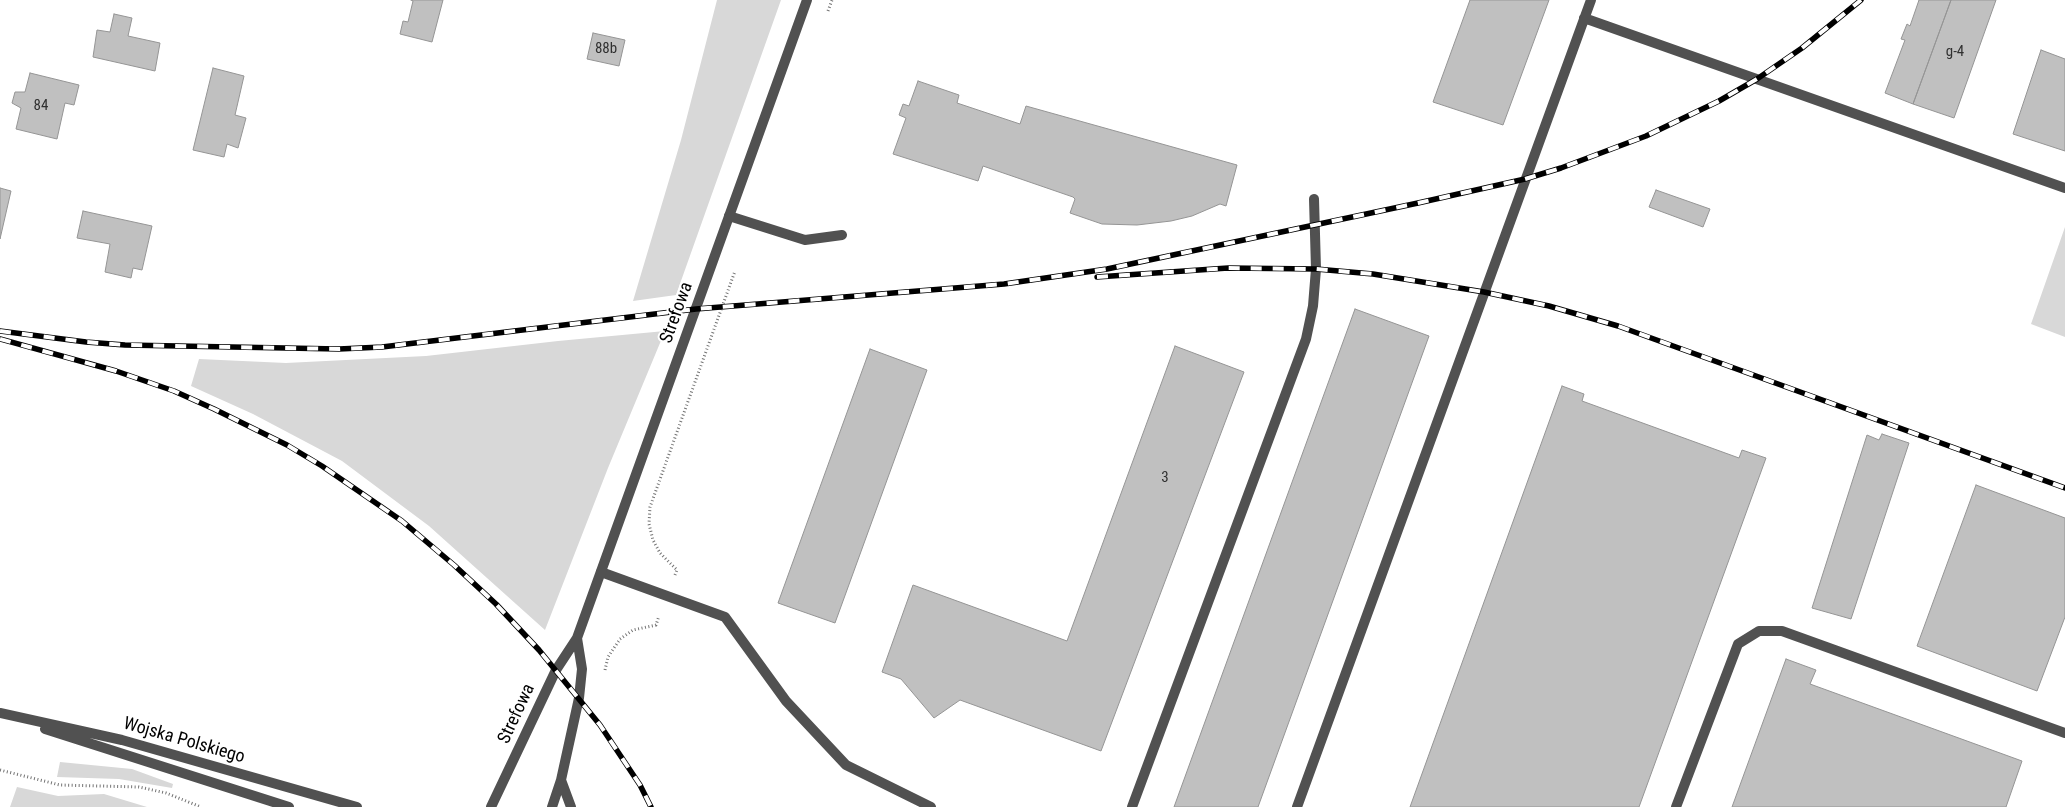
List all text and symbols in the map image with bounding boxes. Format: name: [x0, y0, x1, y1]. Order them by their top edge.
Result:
house number: 88b: [595, 40, 617, 58]
house number: g-4: [1946, 43, 1964, 61]
house number: 84: [34, 97, 48, 115]
street label: Strefowa: [656, 279, 698, 347]
house number: 3: [1161, 469, 1169, 487]
street label: Strefowa: [494, 681, 540, 747]
street label: Wojska Polskiego: [121, 713, 247, 769]

